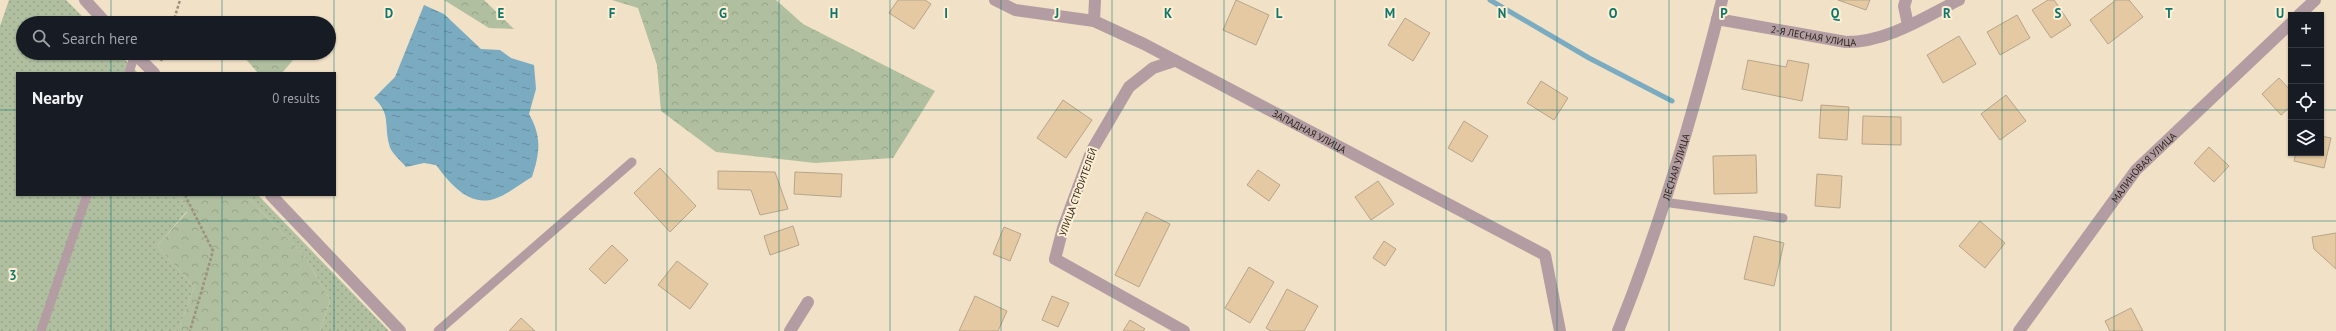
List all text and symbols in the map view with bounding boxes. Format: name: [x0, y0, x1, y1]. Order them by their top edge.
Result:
text: D: [385, 5, 393, 22]
text: E: [498, 5, 505, 22]
text: F: [609, 5, 616, 22]
text: G: [719, 5, 727, 22]
text: H: [830, 5, 838, 22]
text: I: [944, 5, 948, 22]
text: J: [1054, 5, 1059, 22]
text: K: [1164, 5, 1172, 22]
text: L: [1276, 5, 1283, 22]
text: M: [1385, 5, 1395, 22]
text: N: [1498, 5, 1506, 22]
text: O: [1609, 5, 1618, 22]
text: P: [1720, 5, 1728, 22]
text: Q: [1831, 5, 1841, 22]
text: R: [1943, 5, 1951, 22]
text: S: [2055, 5, 2062, 22]
text: T: [2165, 5, 2173, 22]
text: U: [2276, 5, 2284, 22]
map controls: [2288, 12, 2324, 156]
button: +: [2288, 12, 2324, 48]
search box: [16, 16, 336, 60]
street label: 2-Я ЛЕСНАЯ УЛИЦА: [1770, 22, 1857, 49]
icon: search: [30, 27, 52, 49]
text: Search here: [62, 29, 138, 48]
button: −: [2288, 48, 2324, 84]
button: locate: [2288, 84, 2324, 120]
text: Nearby: [32, 87, 83, 109]
text: 0 results: [272, 90, 320, 107]
street label: ЗАПАДНАЯ УЛИЦА: [1270, 106, 1349, 156]
button: layers: [2288, 120, 2324, 156]
street label: МАЛИНОВАЯ УЛИЦА: [2108, 129, 2179, 205]
street label: ЛЕСНАЯ УЛИЦА: [1659, 132, 1692, 203]
street label: УЛИЦА СТРОИТЕЛЕЙ: [1056, 146, 1100, 238]
text: 3: [9, 267, 17, 284]

